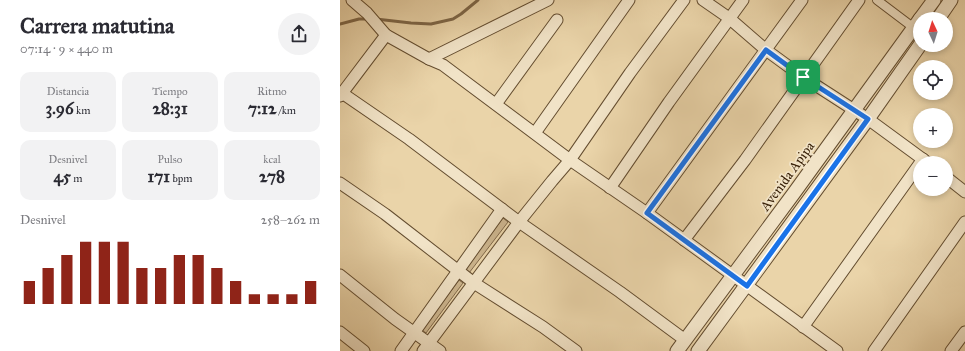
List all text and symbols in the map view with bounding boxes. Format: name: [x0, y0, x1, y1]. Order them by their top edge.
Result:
text: Carrera matutina: [20, 12, 174, 39]
north arrow: [913, 12, 953, 52]
map controls: [913, 12, 953, 196]
button: share: [278, 13, 320, 55]
text: 07:14 · 9 × 440 m: [20, 41, 113, 57]
pin: [786, 60, 820, 94]
button: locate: [913, 60, 953, 100]
icon: arrive: [792, 66, 814, 88]
text: Distancia: [47, 85, 89, 98]
text: Tiempo: [152, 85, 188, 98]
text: Ritmo: [257, 85, 287, 98]
text: 3.96: [46, 98, 74, 119]
text: 28:31: [152, 98, 188, 119]
text: 7:12: [248, 98, 276, 119]
text: km: [74, 104, 90, 117]
text: /km: [276, 104, 296, 117]
button: +: [913, 108, 953, 148]
street label: Avenida Apipa: [756, 138, 818, 215]
text: Desnivel: [49, 153, 87, 166]
text: Pulso: [158, 153, 182, 166]
text: kcal: [263, 153, 281, 166]
button: −: [913, 156, 953, 196]
text: 45: [54, 166, 71, 187]
text: 171: [148, 166, 170, 187]
text: 278: [259, 166, 285, 187]
text: m: [71, 172, 83, 185]
text: bpm: [170, 172, 192, 185]
text: Desnivel: [20, 212, 66, 228]
text: 258–262 m: [261, 212, 320, 228]

